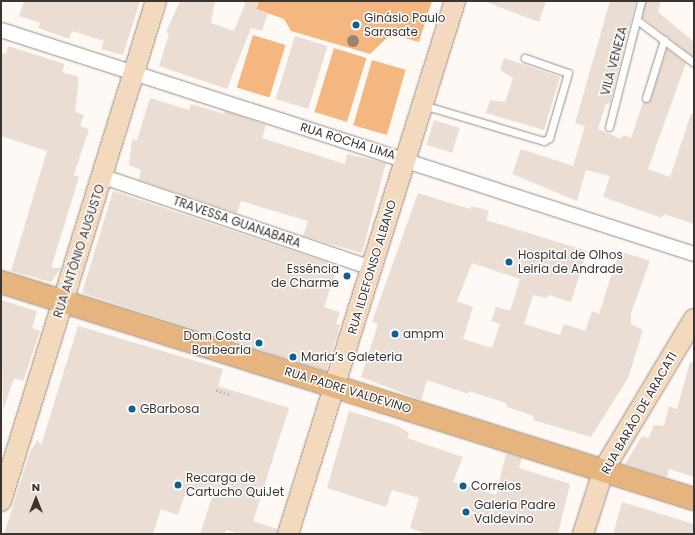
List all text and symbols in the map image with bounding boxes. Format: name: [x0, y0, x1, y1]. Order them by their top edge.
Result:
place label: Ginásio Paulo Sarasate: [364, 11, 446, 39]
marker: Ginásio Paulo Sarasate: [351, 20, 361, 30]
street label: VILA VENEZA: [598, 25, 630, 97]
street label: RUA ROCHA LIMA: [299, 120, 397, 162]
street label: RUA ANTÔNIO AUGUSTO: [51, 182, 107, 320]
street label: TRAVESSA GUANABARA: [171, 193, 303, 251]
street label: RUA ILDEFONSO ALBANO: [345, 198, 399, 336]
place label: Hospital de Olhos Leiria de Andrade: [518, 248, 623, 276]
marker: Hospital de Olhos Leiria de Andrade: [503, 256, 515, 268]
place label: Essência de Charme: [271, 262, 339, 290]
marker: Essência de Charme: [342, 271, 352, 281]
place label: ampm: [403, 327, 444, 341]
place label: Dom Costa Barbearia: [184, 329, 251, 357]
marker: ampm: [390, 329, 400, 339]
marker: Dom Costa Barbearia: [254, 338, 264, 348]
place label: Maria’s Galeteria: [301, 350, 402, 364]
street label: RUA BARÃO DE ARACATI: [598, 350, 680, 476]
marker: Maria’s Galeteria: [288, 352, 298, 362]
street label: RUA PADRE VALDEVINO: [283, 364, 413, 416]
place label: GBarbosa: [140, 402, 199, 416]
marker: GBarbosa: [127, 404, 137, 414]
place label: Recarga de Cartucho QuiJet: [186, 471, 284, 499]
north arrow: [16, 479, 56, 519]
text: N: [32, 479, 40, 495]
place label: Correios: [471, 479, 521, 493]
marker: Recarga de Cartucho QuiJet: [173, 480, 183, 490]
marker: Correios: [458, 481, 468, 491]
place label: Galeria Padre Valdevino: [474, 498, 556, 526]
marker: Galeria Padre Valdevino: [461, 507, 471, 517]

